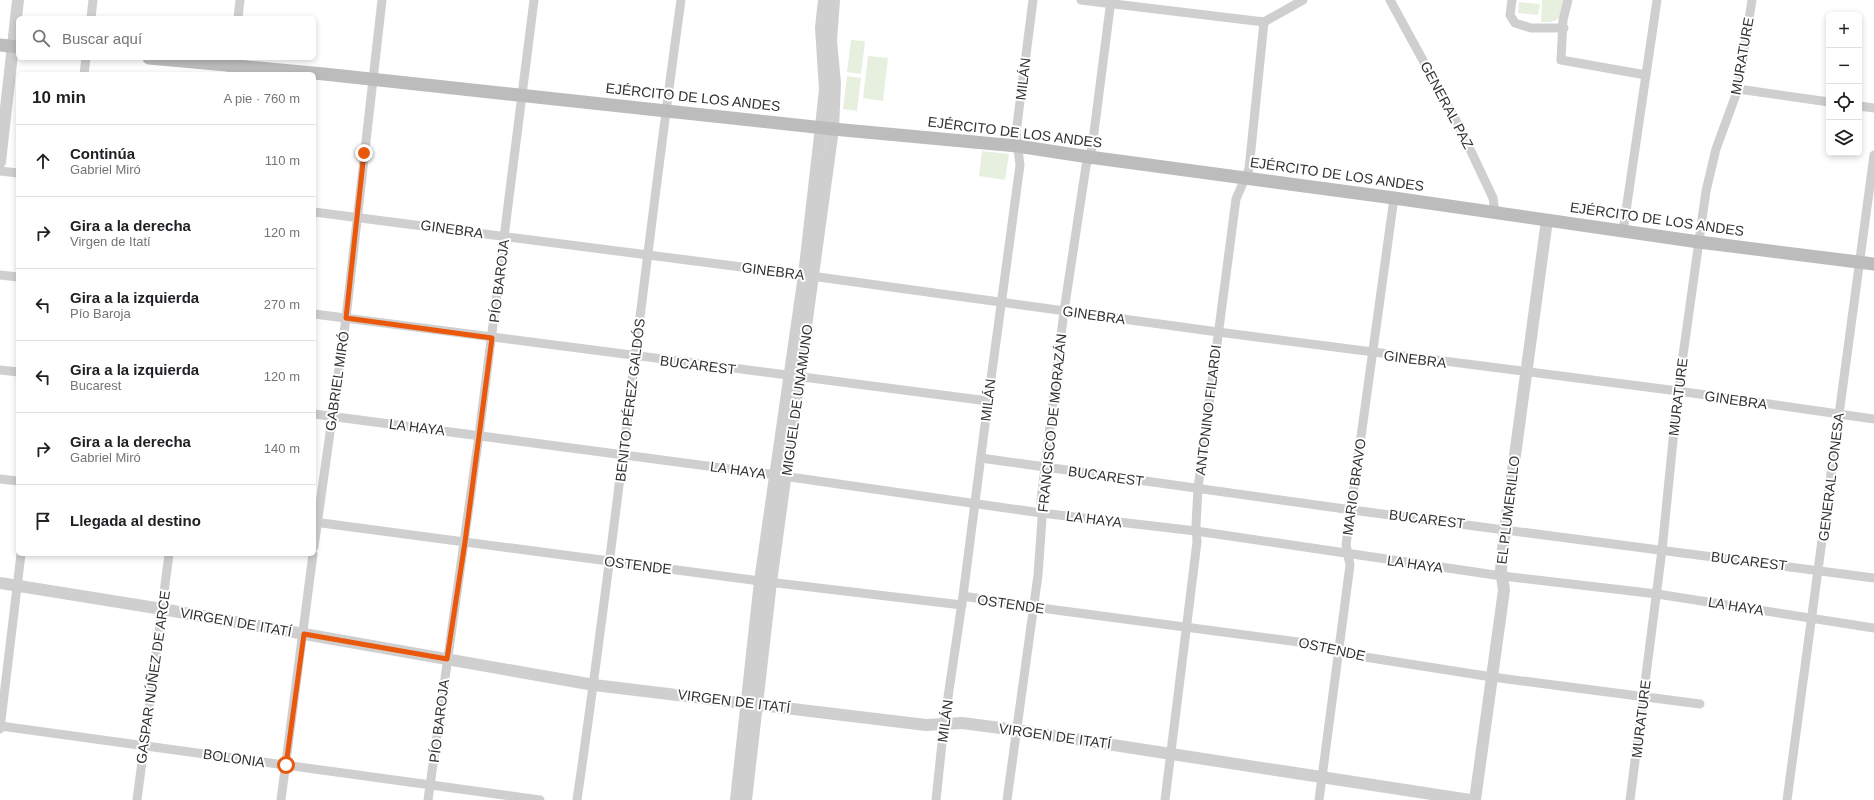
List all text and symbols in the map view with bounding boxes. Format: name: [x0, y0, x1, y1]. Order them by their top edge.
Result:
map controls: [1826, 12, 1862, 156]
button: +: [1826, 12, 1862, 48]
search box: [16, 16, 316, 60]
street label: MURATURE: [1727, 16, 1757, 96]
icon: search: [30, 27, 52, 49]
text: Buscar aquí: [62, 30, 142, 47]
button: −: [1826, 48, 1862, 84]
street label: MILÁN: [1012, 57, 1034, 101]
street label: GENERAL PAZ: [1417, 59, 1477, 152]
street label: EJÉRCITO DE LOS ANDES: [605, 80, 781, 114]
button: locate: [1826, 84, 1862, 120]
text: 10 min: [32, 88, 86, 107]
text: A pie · 760 m: [223, 91, 300, 106]
street label: EJÉRCITO DE LOS ANDES: [927, 113, 1103, 151]
button: layers: [1826, 120, 1862, 156]
route end: [355, 144, 373, 162]
text: Continúa: [70, 145, 135, 162]
icon: ahead: [32, 150, 54, 172]
text: 110 m: [265, 153, 300, 168]
street label: EJÉRCITO DE LOS ANDES: [1249, 154, 1425, 194]
text: Gabriel Miró: [70, 162, 141, 177]
street label: EJÉRCITO DE LOS ANDES: [1569, 199, 1745, 239]
text: Gira a la derecha: [70, 217, 191, 234]
street label: GINEBRA: [420, 217, 485, 241]
icon: right: [32, 222, 54, 244]
text: 120 m: [264, 225, 300, 240]
text: Virgen de Itatí: [70, 234, 151, 249]
street label: PÍO BAROJA: [486, 238, 512, 324]
street label: GINEBRA: [741, 259, 806, 283]
text: Gira a la izquierda: [70, 289, 199, 306]
icon: left: [32, 294, 54, 316]
text: 270 m: [264, 297, 300, 312]
street label: GINEBRA: [1062, 303, 1127, 327]
text: Pío Baroja: [70, 306, 131, 321]
street label: BENITO PÉREZ GALDÓS: [612, 317, 648, 483]
street label: MIGUEL DE UNAMUNO: [778, 323, 816, 477]
street label: GABRIEL MIRÓ: [322, 330, 352, 432]
street label: FRANCISCO DE MORAZÁN: [1035, 333, 1069, 513]
street label: ANTONINO FILARDI: [1192, 344, 1224, 476]
street label: GINEBRA: [1383, 347, 1448, 371]
street label: BUCAREST: [659, 352, 737, 378]
street label: MURATURE: [1665, 357, 1691, 437]
text: Gira a la izquierda: [70, 361, 199, 378]
icon: left: [32, 366, 54, 388]
text: 120 m: [264, 369, 300, 384]
text: Bucarest: [70, 378, 121, 393]
street label: MILÁN: [977, 378, 999, 422]
street label: GINEBRA: [1704, 388, 1769, 412]
street label: GENERAL CONESA: [1815, 411, 1847, 542]
street label: LA HAYA: [388, 416, 447, 438]
text: Gira a la derecha: [70, 433, 191, 450]
street label: MARIO BRAVO: [1339, 437, 1369, 537]
icon: right: [32, 438, 54, 460]
text: 140 m: [264, 441, 300, 456]
text: Gabriel Miró: [70, 450, 141, 465]
street label: EL PLUMERILLO: [1493, 455, 1523, 565]
street label: LA HAYA: [709, 458, 768, 482]
street label: BUCAREST: [1067, 463, 1145, 489]
street label: BUCAREST: [1388, 506, 1466, 532]
street label: LA HAYA: [1065, 508, 1124, 530]
icon: arrive: [32, 510, 54, 532]
text: Llegada al destino: [70, 512, 201, 529]
street label: BUCAREST: [1710, 548, 1788, 574]
street label: LA HAYA: [1386, 552, 1445, 576]
street label: OSTENDE: [603, 553, 673, 577]
street label: GASPAR NÚÑEZ DE ARCE: [133, 589, 173, 765]
street label: OSTENDE: [976, 591, 1046, 617]
street label: LA HAYA: [1707, 594, 1766, 618]
street label: VIRGEN DE ITATÍ: [179, 604, 293, 640]
street label: OSTENDE: [1297, 634, 1367, 664]
street label: PÍO BAROJA: [426, 678, 452, 764]
street label: MURATURE: [1628, 679, 1654, 759]
street label: VIRGEN DE ITATÍ: [677, 686, 791, 716]
street label: MILÁN: [934, 699, 956, 743]
street label: VIRGEN DE ITATÍ: [998, 720, 1112, 752]
street label: BOLONIA: [202, 746, 267, 770]
route start: [277, 756, 295, 774]

